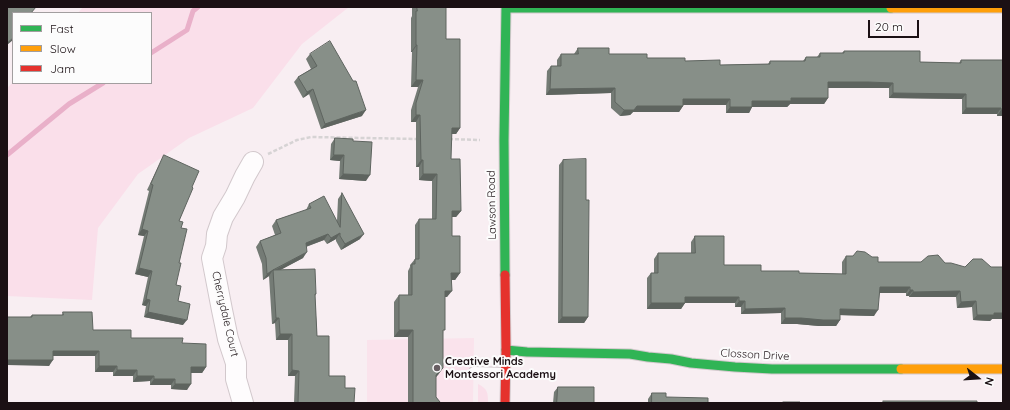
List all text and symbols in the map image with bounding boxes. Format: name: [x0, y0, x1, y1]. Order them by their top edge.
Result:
legend: [12, 12, 152, 84]
scale bar: [870, 12, 921, 38]
text: 20 m: [875, 19, 903, 34]
text: Fast: [50, 21, 74, 36]
text: Slow: [50, 41, 76, 56]
text: Jam: [50, 61, 75, 76]
street label: Lawson Road: [485, 170, 499, 240]
street label: Cherrydale Court: [209, 270, 241, 358]
street label: Closson Drive: [720, 347, 790, 363]
place label: Creative Minds Montessori Academy: [445, 355, 556, 381]
north arrow: [958, 358, 998, 398]
marker: Creative Minds Montessori Academy: [432, 363, 442, 373]
text: N: [982, 376, 997, 387]

